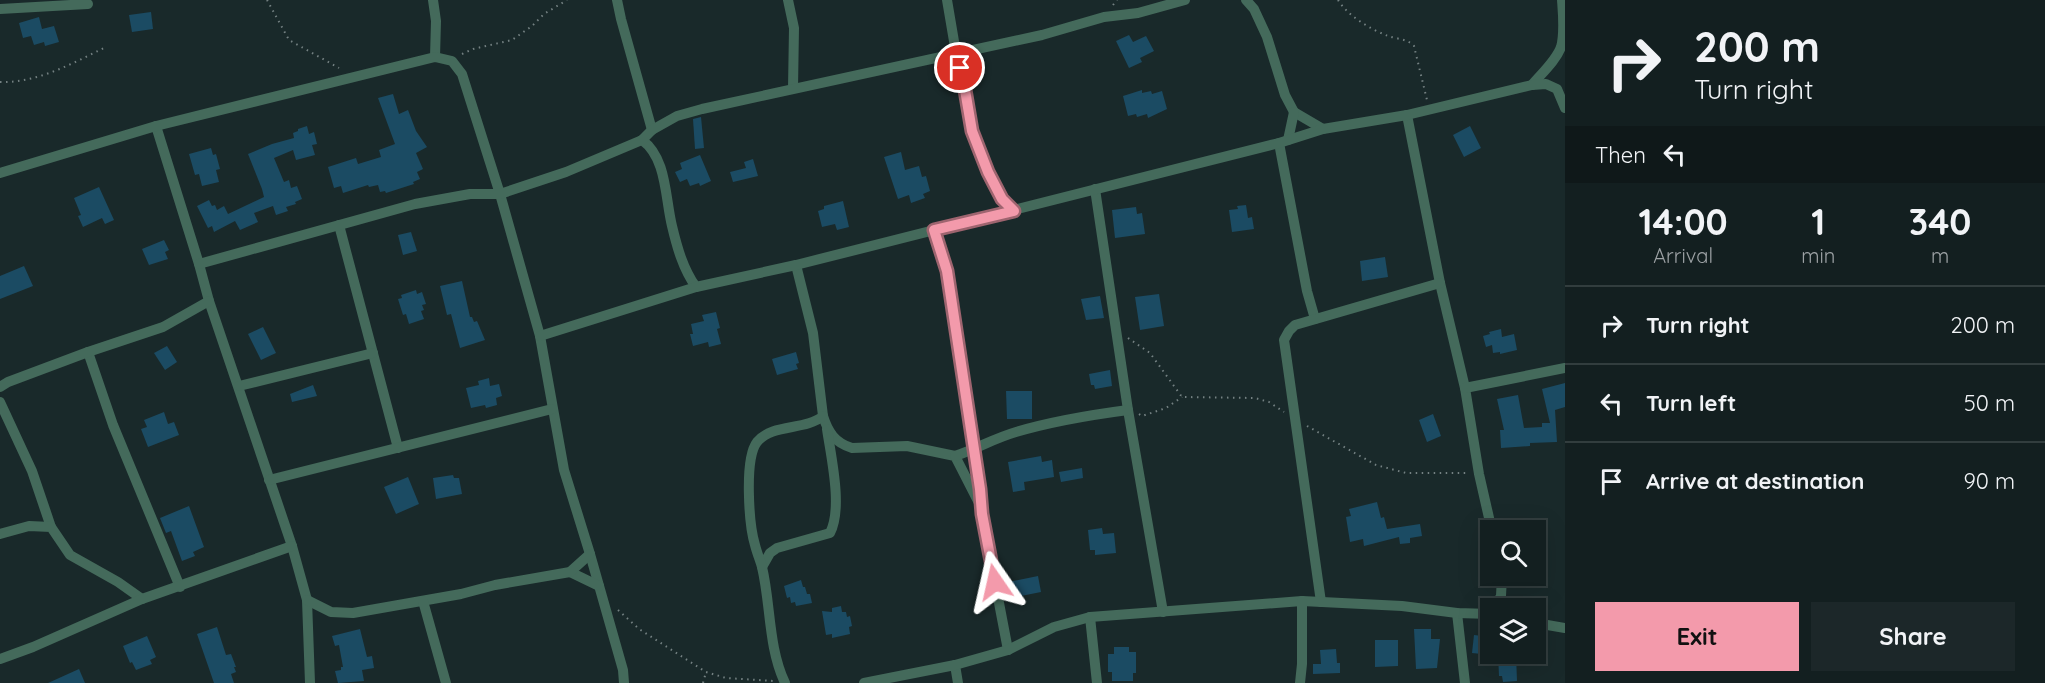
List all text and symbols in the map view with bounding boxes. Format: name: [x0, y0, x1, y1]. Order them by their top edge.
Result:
text: 200 m: [1694, 20, 1820, 73]
icon: right: [1595, 24, 1673, 102]
pin: [934, 42, 985, 93]
icon: arrive: [943, 51, 976, 84]
text: Turn right: [1694, 72, 1813, 106]
icon: left: [1658, 138, 1691, 171]
text: Then: [1595, 141, 1646, 169]
text: 14:00: [1639, 199, 1728, 244]
text: 1: [1811, 199, 1825, 244]
text: 340: [1909, 199, 1971, 244]
text: Arrival: [1653, 243, 1713, 268]
text: min: [1801, 243, 1835, 268]
text: m: [1931, 243, 1949, 268]
icon: right: [1595, 309, 1628, 342]
text: Turn right: [1646, 311, 1750, 339]
text: 200 m: [1951, 311, 2015, 339]
icon: left: [1595, 387, 1628, 420]
text: Turn left: [1646, 389, 1736, 417]
text: 50 m: [1964, 389, 2015, 417]
icon: arrive: [1595, 465, 1628, 498]
text: Arrive at destination: [1646, 467, 1864, 495]
text: 90 m: [1964, 467, 2015, 495]
map controls: [1480, 520, 1546, 664]
button: search: [1480, 520, 1546, 586]
position arrow: [963, 550, 1027, 614]
button: layers: [1480, 598, 1546, 664]
button: Exit: [1595, 602, 1799, 671]
button: Share: [1811, 602, 2015, 671]

